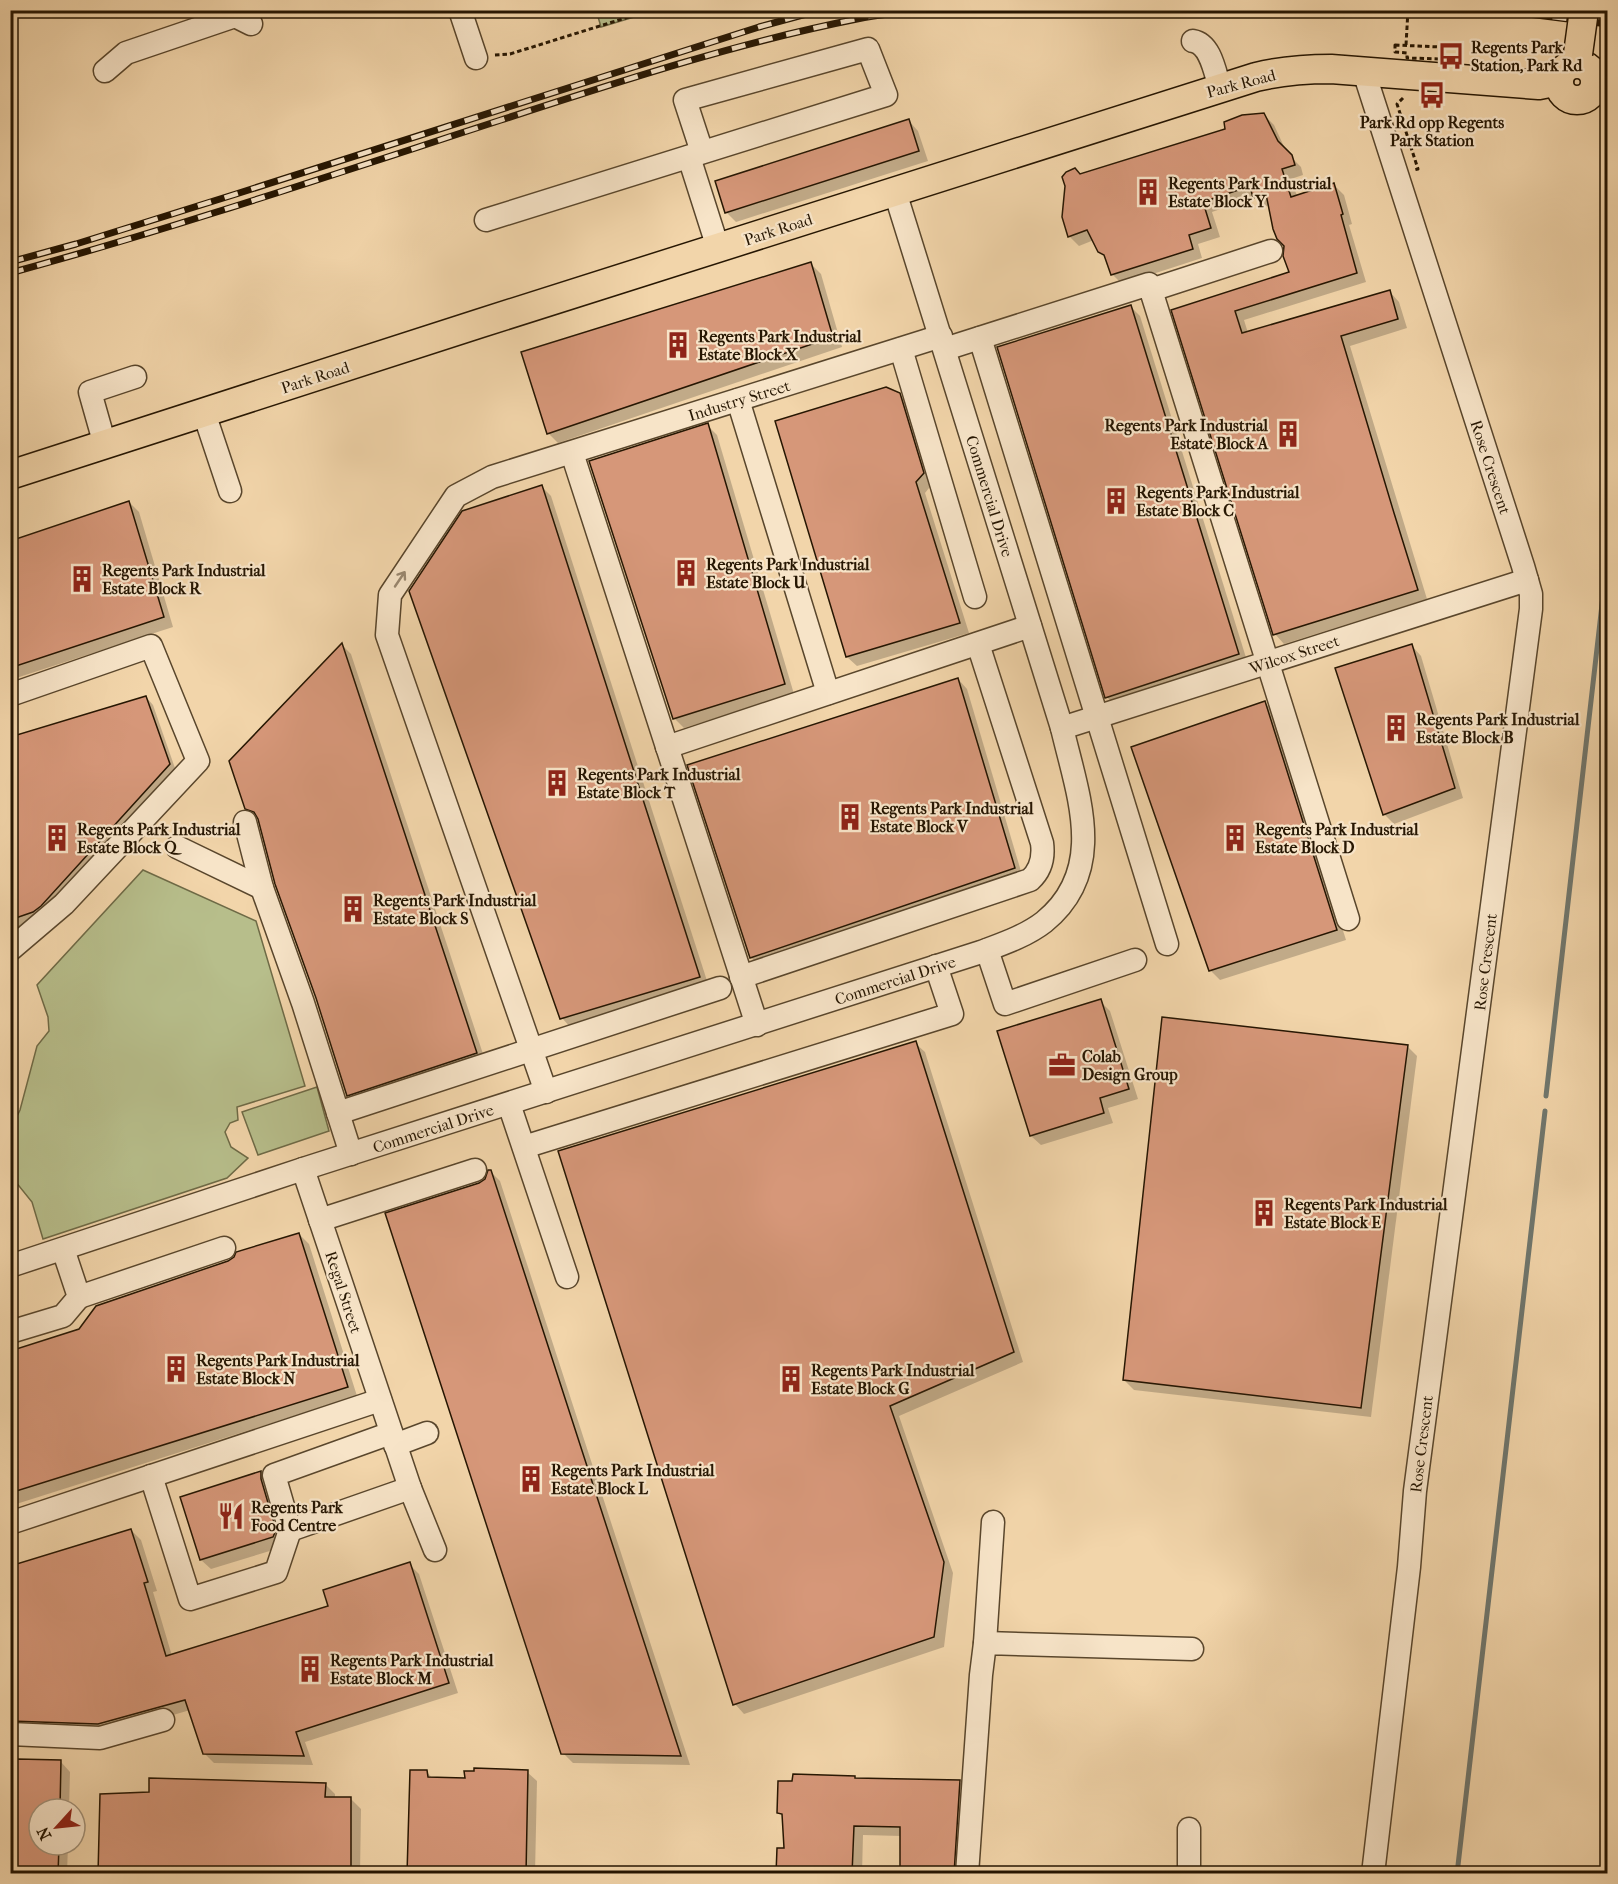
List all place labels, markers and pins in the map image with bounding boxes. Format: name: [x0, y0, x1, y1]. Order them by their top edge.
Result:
place label: Regents Park Station, Park Rd: [1471, 38, 1583, 75]
bus stop icon: Regents Park Station, Park Rd: [1436, 41, 1466, 71]
bus stop icon: Park Rd opp Regents Park Station: [1417, 80, 1447, 110]
place label: Park Rd opp Regents Park Station: [1360, 113, 1504, 150]
place label: Regents Park Industrial Estate Block Y: [1168, 174, 1332, 211]
building icon: Regents Park Industrial Estate Block Y: [1133, 177, 1163, 207]
place label: Regents Park Industrial Estate Block X: [698, 327, 862, 364]
building icon: Regents Park Industrial Estate Block X: [663, 330, 693, 360]
place label: Regents Park Industrial Estate Block A: [1105, 416, 1269, 453]
building icon: Regents Park Industrial Estate Block A: [1273, 419, 1303, 449]
place label: Regents Park Industrial Estate Block C: [1136, 483, 1300, 520]
building icon: Regents Park Industrial Estate Block C: [1101, 486, 1131, 516]
place label: Regents Park Industrial Estate Block U: [706, 555, 870, 592]
building icon: Regents Park Industrial Estate Block U: [671, 558, 701, 588]
place label: Regents Park Industrial Estate Block R: [102, 561, 266, 598]
building icon: Regents Park Industrial Estate Block R: [67, 564, 97, 594]
place label: Regents Park Industrial Estate Block B: [1416, 710, 1580, 747]
building icon: Regents Park Industrial Estate Block B: [1381, 713, 1411, 743]
place label: Regents Park Industrial Estate Block T: [577, 765, 741, 802]
building icon: Regents Park Industrial Estate Block T: [542, 768, 572, 798]
place label: Regents Park Industrial Estate Block V: [870, 799, 1034, 836]
building icon: Regents Park Industrial Estate Block V: [835, 802, 865, 832]
place label: Regents Park Industrial Estate Block Q: [77, 820, 241, 857]
place label: Regents Park Industrial Estate Block D: [1255, 820, 1419, 857]
building icon: Regents Park Industrial Estate Block Q: [42, 823, 72, 853]
building icon: Regents Park Industrial Estate Block D: [1220, 823, 1250, 853]
place label: Regents Park Industrial Estate Block S: [373, 891, 537, 928]
building icon: Regents Park Industrial Estate Block S: [338, 894, 368, 924]
place label: Colab Design Group: [1082, 1047, 1178, 1085]
office icon: Colab Design Group: [1047, 1050, 1077, 1080]
place label: Regents Park Industrial Estate Block E: [1284, 1195, 1448, 1232]
building icon: Regents Park Industrial Estate Block E: [1249, 1198, 1279, 1228]
place label: Regents Park Industrial Estate Block N: [196, 1351, 360, 1388]
building icon: Regents Park Industrial Estate Block N: [161, 1354, 191, 1384]
place label: Regents Park Industrial Estate Block G: [811, 1361, 975, 1398]
building icon: Regents Park Industrial Estate Block G: [776, 1364, 806, 1394]
place label: Regents Park Industrial Estate Block L: [551, 1461, 715, 1498]
building icon: Regents Park Industrial Estate Block L: [516, 1464, 546, 1494]
place label: Regents Park Food Centre: [250, 1498, 344, 1535]
restaurant icon: Regents Park Food Centre: [216, 1501, 246, 1531]
place label: Regents Park Industrial Estate Block M: [330, 1651, 494, 1688]
building icon: Regents Park Industrial Estate Block M: [295, 1654, 325, 1684]

